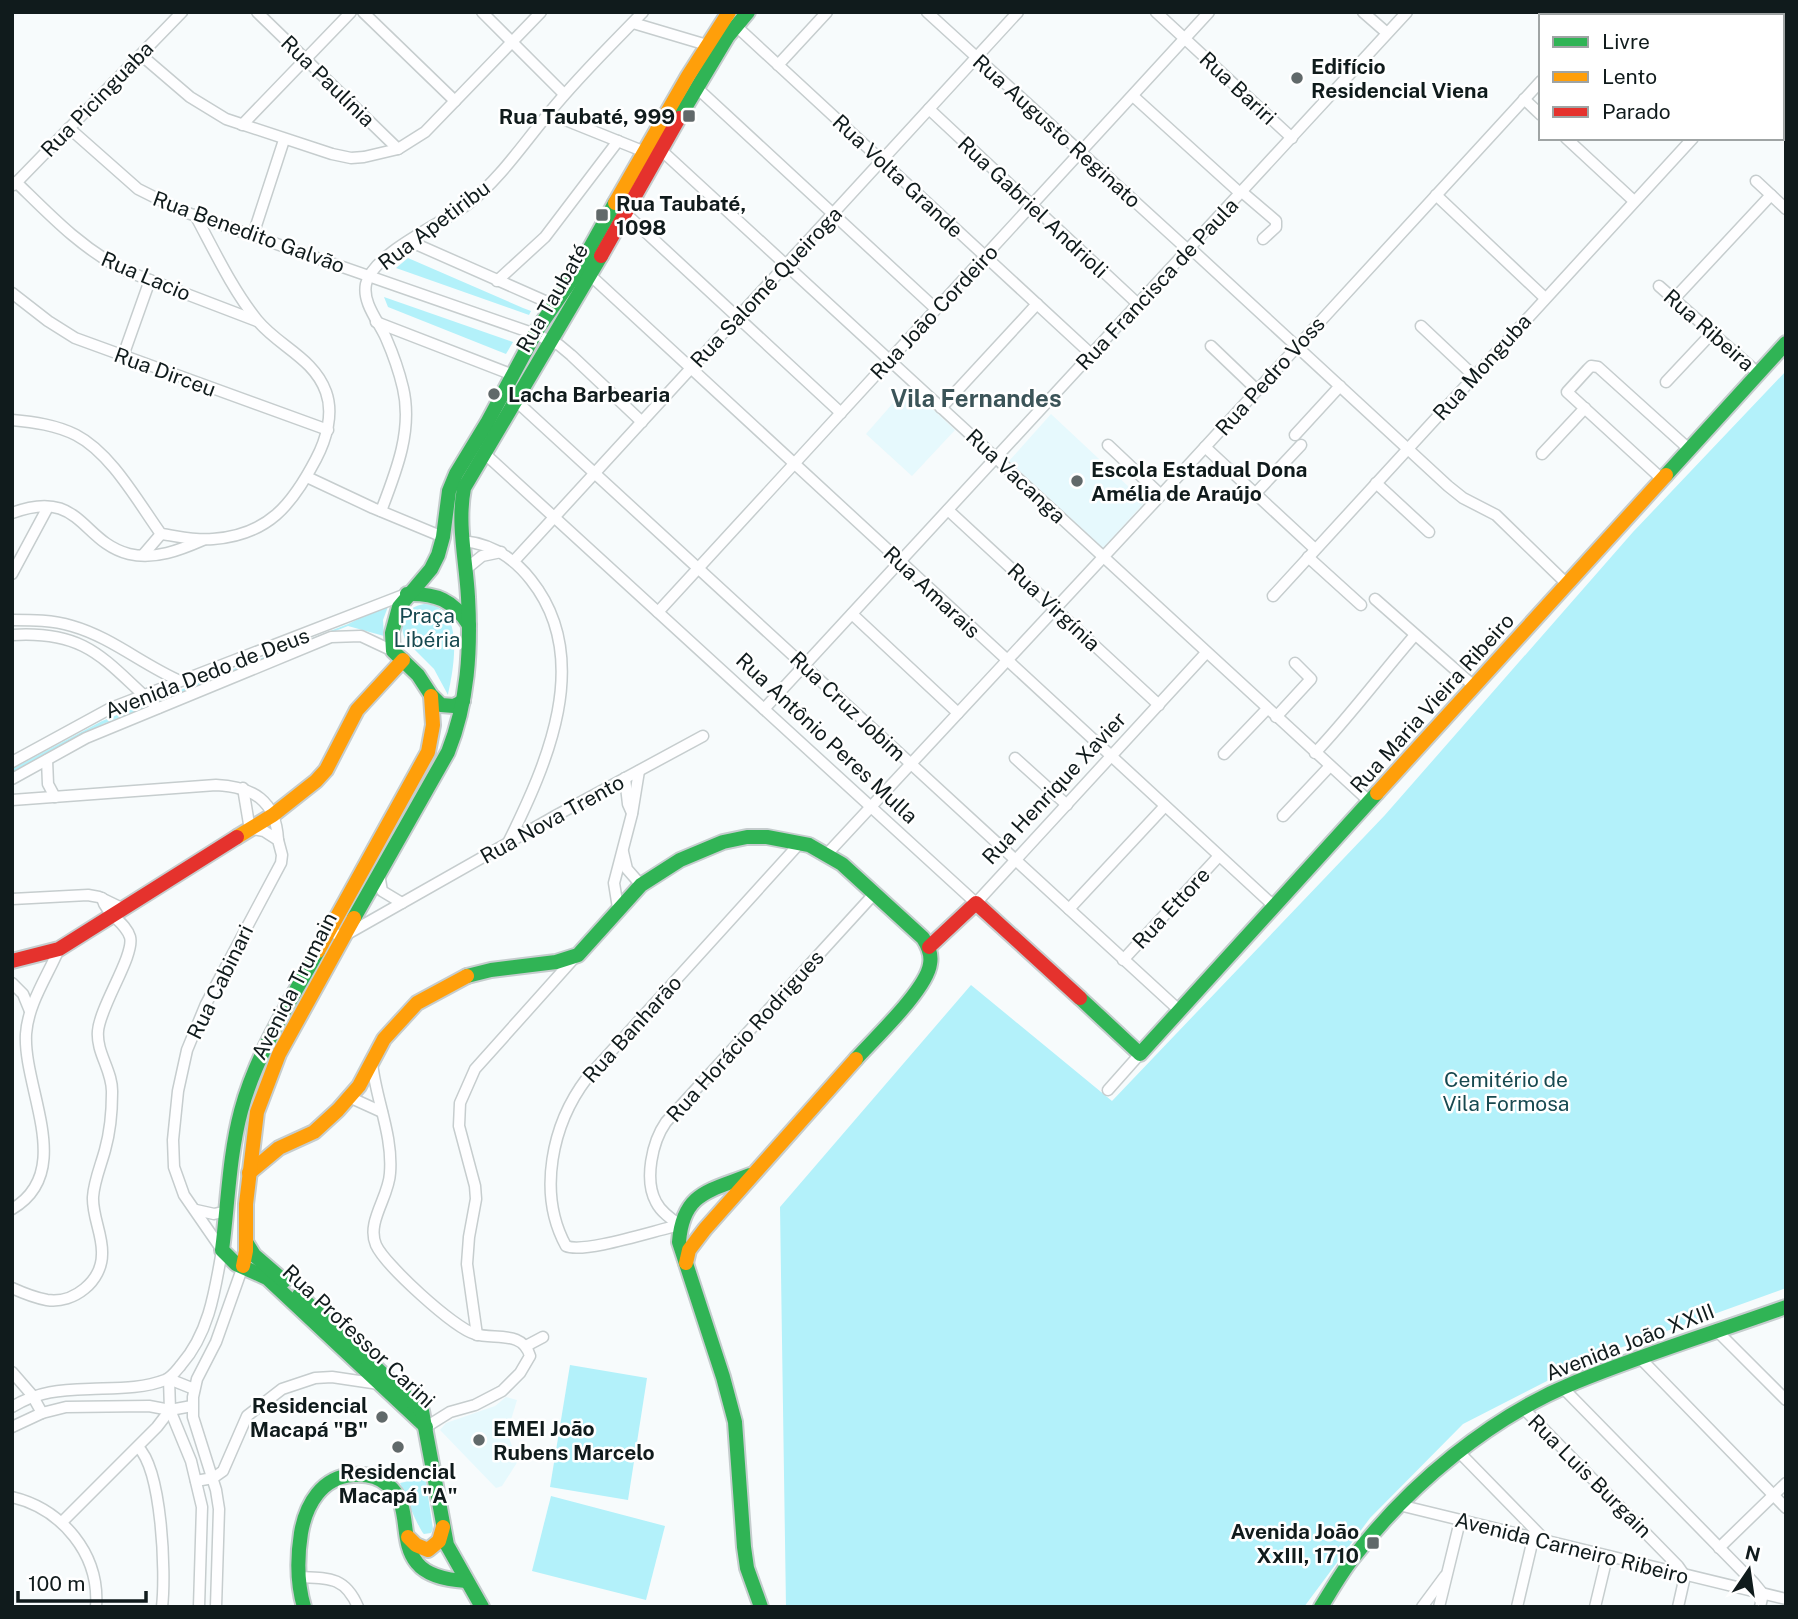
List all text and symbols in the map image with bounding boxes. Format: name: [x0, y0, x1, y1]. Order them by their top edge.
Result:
legend: [1539, 14, 1784, 140]
text: Livre: [1602, 29, 1650, 54]
street label: Rua Paulínia: [276, 30, 380, 132]
street label: Rua Picinguaba: [36, 36, 158, 162]
street label: Rua Bariri: [1195, 46, 1281, 130]
street label: Rua Augusto Reginato: [968, 49, 1146, 213]
place label: Edifício Residencial Viena: [1311, 54, 1488, 103]
text: Lento: [1602, 64, 1657, 89]
marker: Edifício Residencial Viena: [1289, 70, 1305, 86]
text: Parado: [1602, 99, 1671, 124]
place label: Rua Taubaté, 999: [499, 104, 675, 129]
marker: Rua Taubaté, 999: [681, 108, 697, 124]
street label: Rua Volta Grande: [828, 109, 968, 243]
street label: Rua Gabriel Andrioli: [953, 131, 1113, 283]
street label: Rua Apetiribu: [373, 175, 495, 275]
street label: Rua Benedito Galvão: [150, 186, 348, 278]
place label: Rua Taubaté, 1098: [616, 191, 746, 240]
street label: Rua Francisca de Paula: [1071, 193, 1243, 375]
street label: Rua Salomé Queiroga: [685, 201, 847, 373]
marker: Rua Taubaté, 1098: [594, 207, 610, 223]
street label: Rua Taubaté: [511, 239, 593, 357]
street label: Rua João Cordeiro: [865, 239, 1003, 385]
street label: Rua Lacio: [98, 246, 194, 306]
street label: Rua Ribeira: [1659, 284, 1759, 376]
street label: Rua Monguba: [1428, 309, 1536, 425]
street label: Rua Pedro Voss: [1210, 311, 1330, 441]
street label: Rua Dirceu: [111, 342, 219, 402]
place label: Lacha Barbearia: [508, 382, 670, 407]
district label: Vila Fernandes: [890, 384, 1062, 412]
marker: Lacha Barbearia: [486, 386, 502, 402]
street label: Rua Vacanga: [961, 424, 1071, 528]
place label: Escola Estadual Dona Amélia de Araújo: [1091, 457, 1307, 506]
marker: Escola Estadual Dona Amélia de Araújo: [1069, 473, 1085, 489]
street label: Rua Amarais: [879, 541, 985, 643]
street label: Rua Virgínia: [1003, 558, 1105, 656]
park label: Praça Libéria: [394, 603, 460, 652]
street label: Rua Maria Vieira Ribeiro: [1345, 608, 1519, 798]
street label: Avenida Dedo de Deus: [101, 623, 313, 723]
street label: Rua Cruz Jobim: [785, 646, 911, 766]
street label: Rua Antônio Peres Mulla: [731, 647, 923, 829]
street label: Rua Henrique Xavier: [977, 707, 1131, 869]
street label: Rua Nova Trento: [476, 769, 628, 869]
street label: Rua Ettore: [1127, 862, 1215, 954]
street label: Avenida Trumain: [246, 908, 342, 1064]
street label: Rua Cabinari: [182, 921, 258, 1043]
street label: Rua Horácio Rodrigues: [661, 945, 829, 1127]
street label: Rua Banharão: [577, 970, 687, 1088]
park label: Cemitério de Vila Formosa: [1443, 1067, 1569, 1116]
street label: Rua Professor Carini: [278, 1259, 440, 1413]
street label: Avenida João XXIII: [1542, 1298, 1718, 1386]
place label: Residencial Macapá "B": [250, 1393, 368, 1442]
marker: Residencial Macapá "B": [374, 1409, 390, 1425]
street label: Rua Luis Burgain: [1523, 1409, 1657, 1543]
place label: EMEI João Rubens Marcelo: [493, 1416, 655, 1465]
marker: EMEI João Rubens Marcelo: [471, 1432, 487, 1448]
marker: Residencial Macapá "A": [390, 1439, 406, 1455]
place label: Residencial Macapá "A": [338, 1459, 458, 1508]
street label: Avenida Carneiro Ribeiro: [1453, 1507, 1691, 1589]
place label: Avenida João XxIII, 1710: [1231, 1519, 1359, 1568]
marker: Avenida João XxIII, 1710: [1365, 1535, 1381, 1551]
north arrow: [1714, 1535, 1784, 1605]
text: N: [1743, 1541, 1763, 1566]
scale bar: [18, 1560, 145, 1604]
text: 100 m: [28, 1571, 85, 1596]

